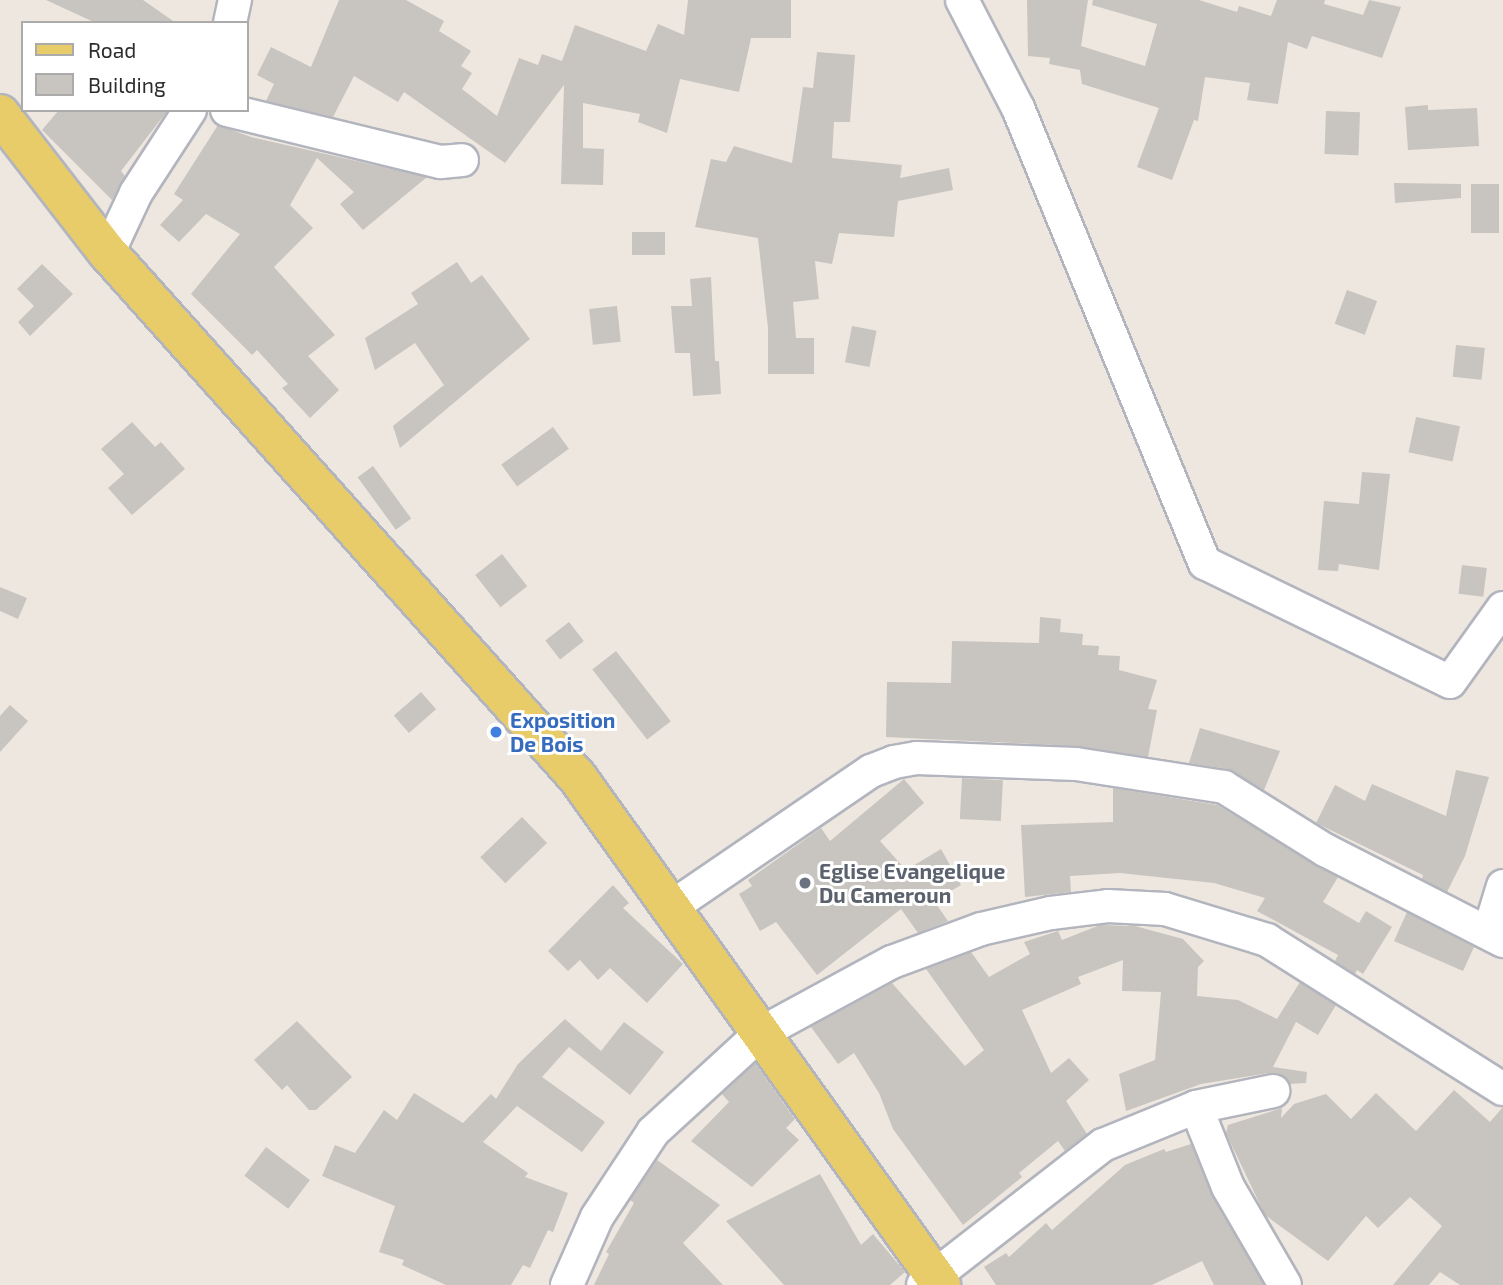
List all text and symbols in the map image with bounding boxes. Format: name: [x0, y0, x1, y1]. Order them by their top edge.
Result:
legend: [21, 21, 248, 112]
text: Road: [88, 37, 136, 62]
text: Building: [88, 72, 166, 97]
place label: Exposition De Bois: [510, 707, 615, 757]
marker: Exposition De Bois: [488, 724, 504, 740]
place label: Eglise Evangelique Du Cameroun: [819, 858, 1005, 908]
marker: Eglise Evangelique Du Cameroun: [797, 875, 813, 891]

